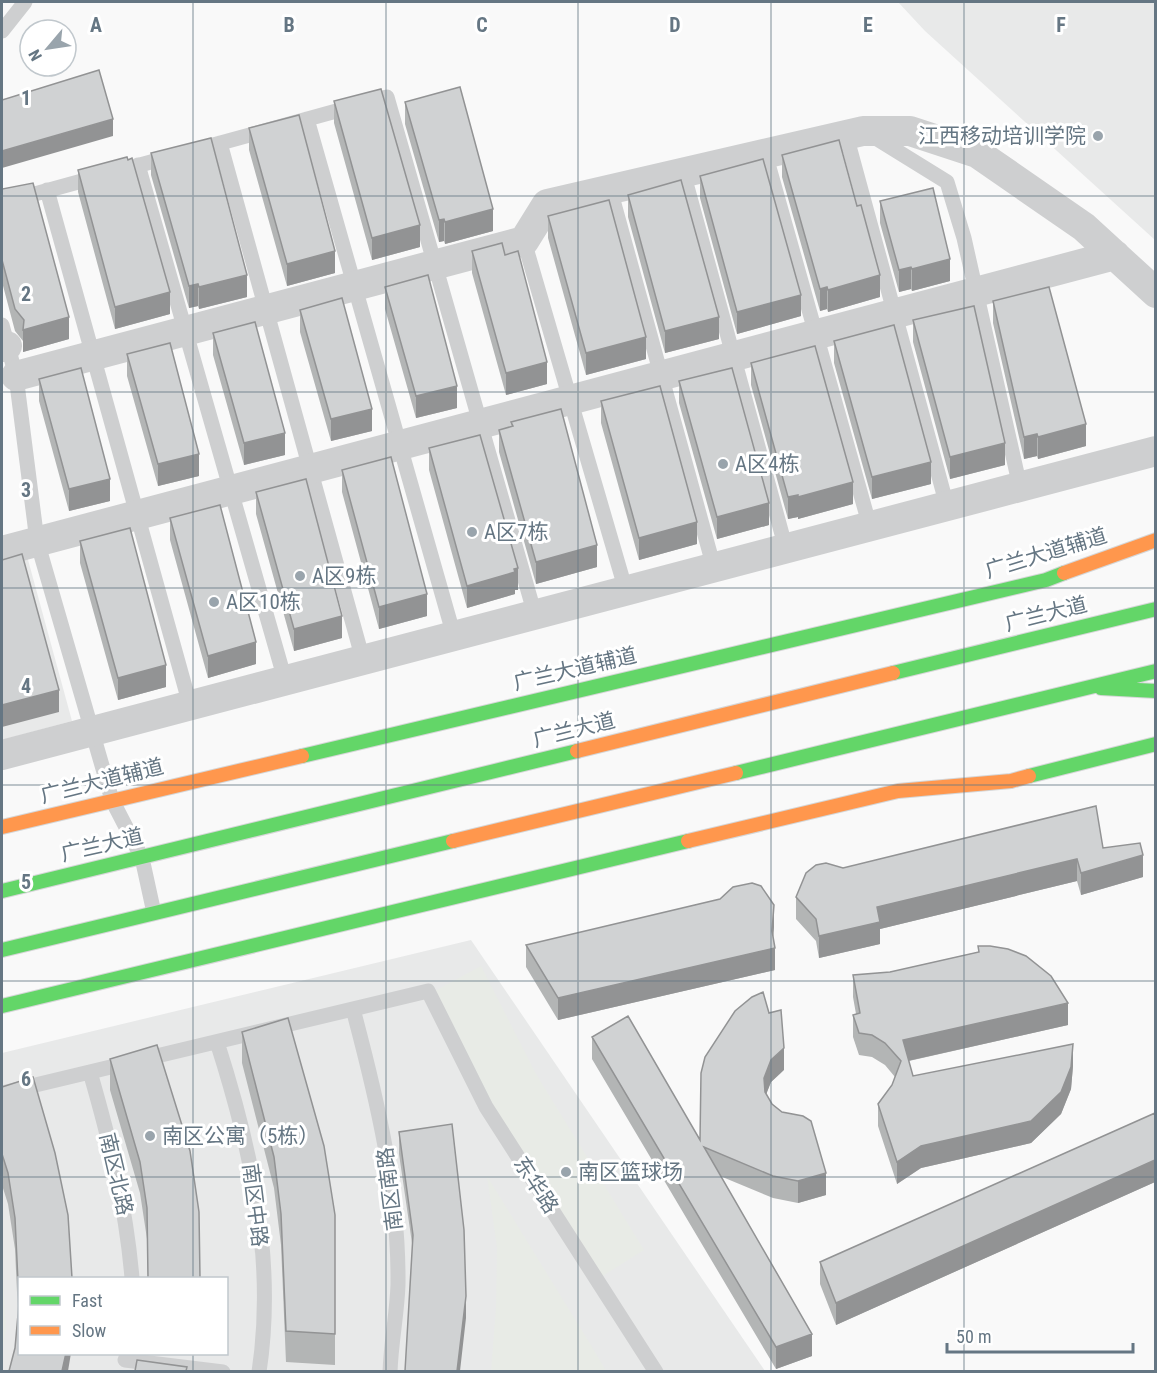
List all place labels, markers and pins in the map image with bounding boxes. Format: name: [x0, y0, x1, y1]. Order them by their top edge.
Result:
place label: 江西移动培训学院: [918, 124, 1086, 148]
marker: 江西移动培训学院: [1091, 129, 1105, 143]
place label: A区4栋: [735, 452, 799, 476]
marker: A区4栋: [716, 457, 730, 471]
place label: A区7栋: [484, 520, 548, 544]
marker: A区7栋: [465, 525, 479, 539]
place label: A区9栋: [312, 564, 376, 588]
marker: A区9栋: [293, 569, 307, 583]
place label: A区10栋: [226, 590, 301, 614]
marker: A区10栋: [207, 595, 221, 609]
place label: 南区公寓（5栋）: [162, 1124, 319, 1148]
marker: 南区公寓（5栋）: [143, 1129, 157, 1143]
place label: 南区篮球场: [578, 1160, 683, 1184]
marker: 南区篮球场: [559, 1165, 573, 1179]

